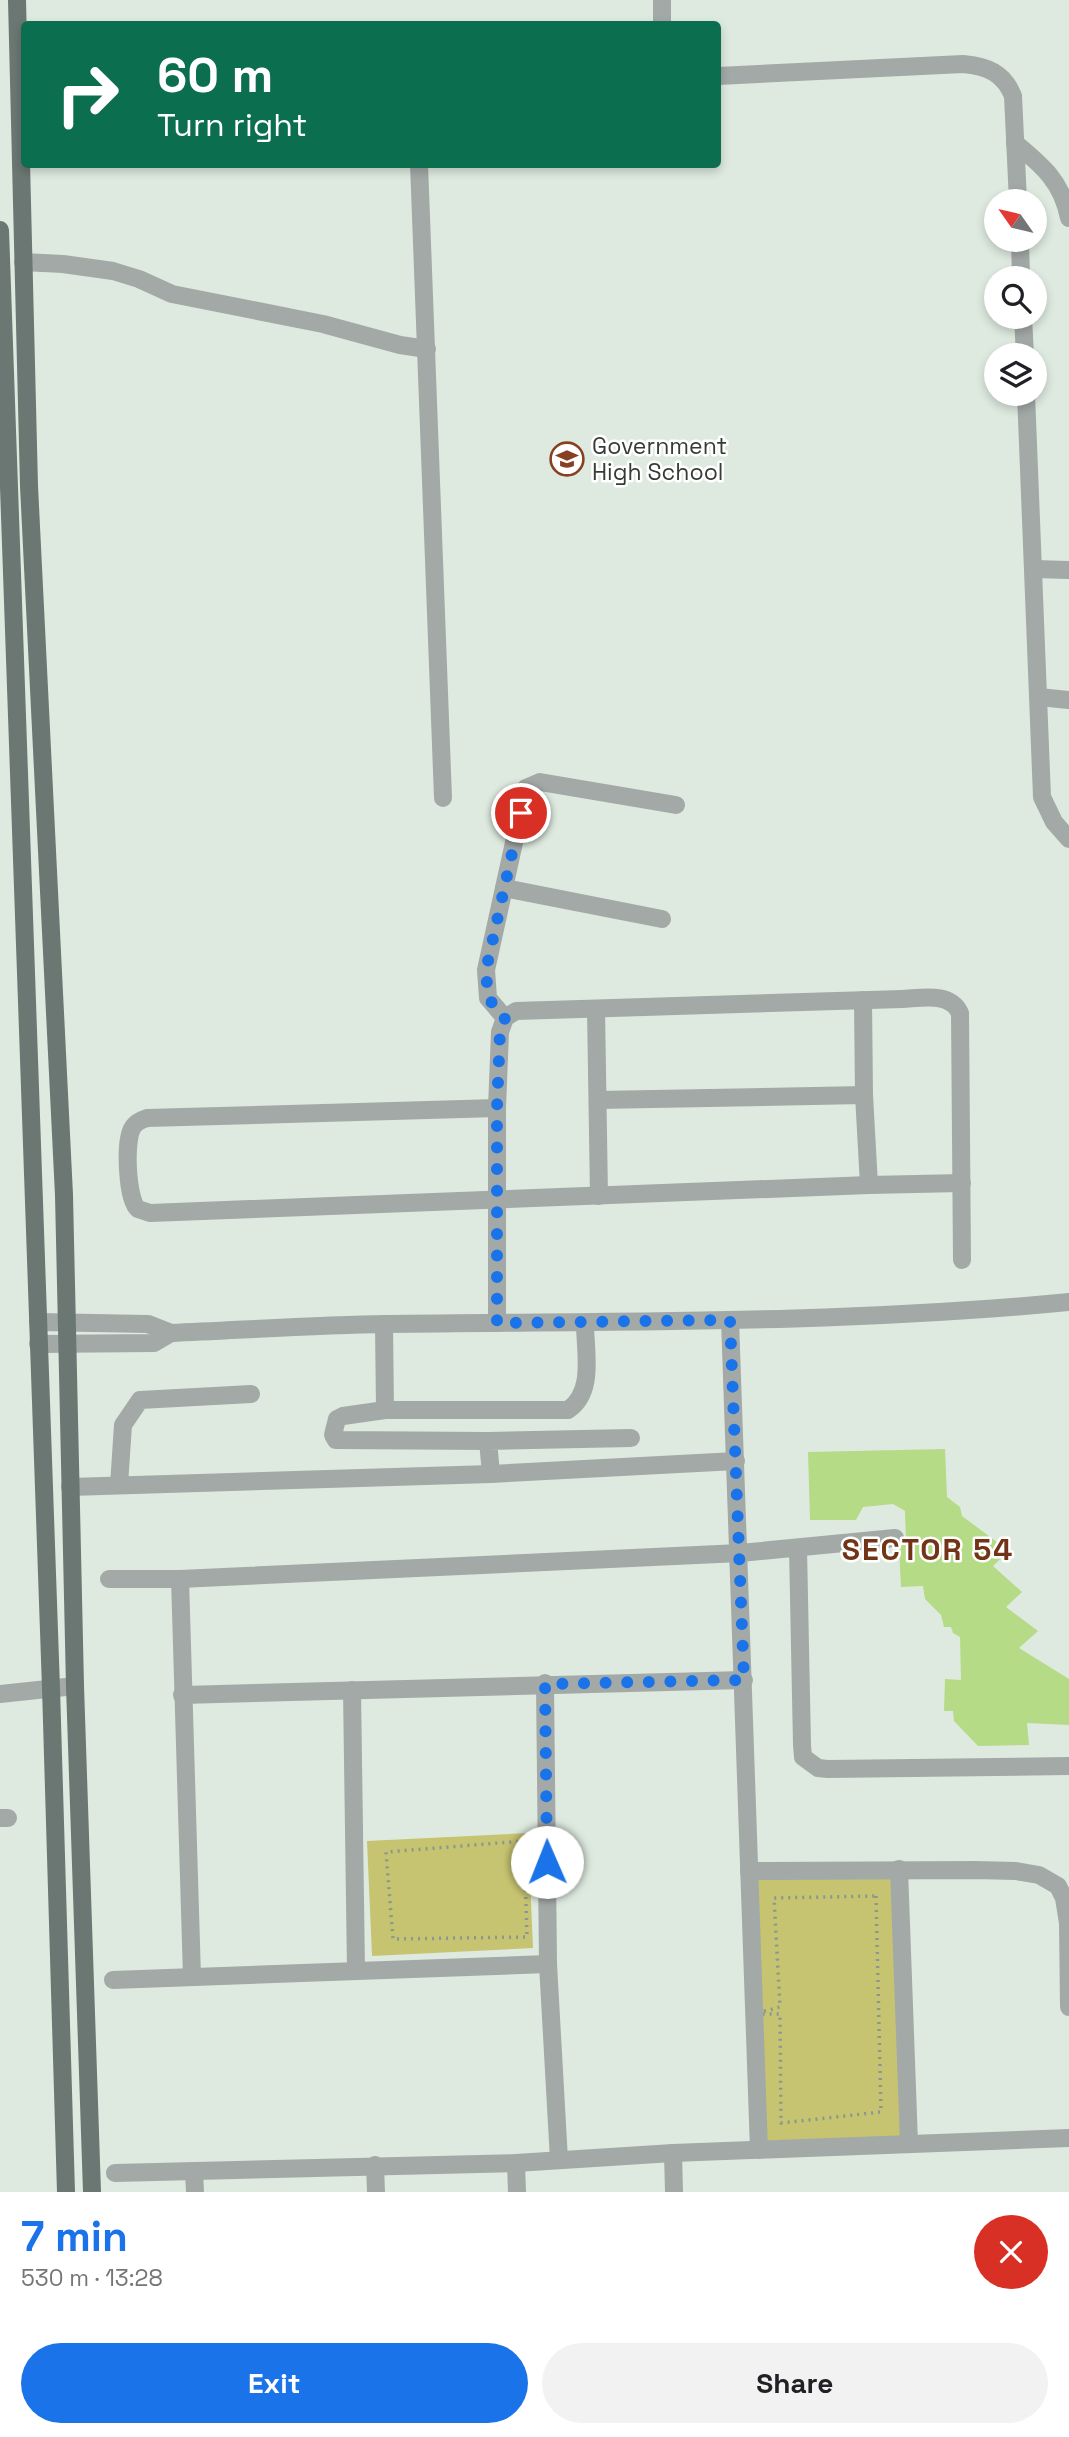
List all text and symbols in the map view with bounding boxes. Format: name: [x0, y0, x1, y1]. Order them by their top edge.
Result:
text: 60 m: [157, 44, 273, 106]
icon: right: [42, 49, 133, 140]
text: Turn right: [157, 105, 307, 145]
north arrow: [984, 189, 1046, 252]
map controls: [984, 189, 1047, 406]
button: search: [984, 266, 1047, 329]
button: layers: [984, 343, 1047, 406]
place label: Government High School: [592, 431, 727, 487]
school or university icon: Government High School: [548, 440, 586, 478]
pin: [491, 783, 551, 843]
icon: arrive: [502, 794, 540, 832]
district label: SECTOR 54: [842, 1530, 1014, 1569]
position arrow: [510, 1825, 584, 1899]
text: 7 min: [21, 2210, 128, 2263]
button: close: [974, 2215, 1048, 2289]
text: 530 m · 13:28: [21, 2263, 163, 2293]
button: Exit: [21, 2343, 528, 2423]
button: Share: [542, 2343, 1048, 2423]

